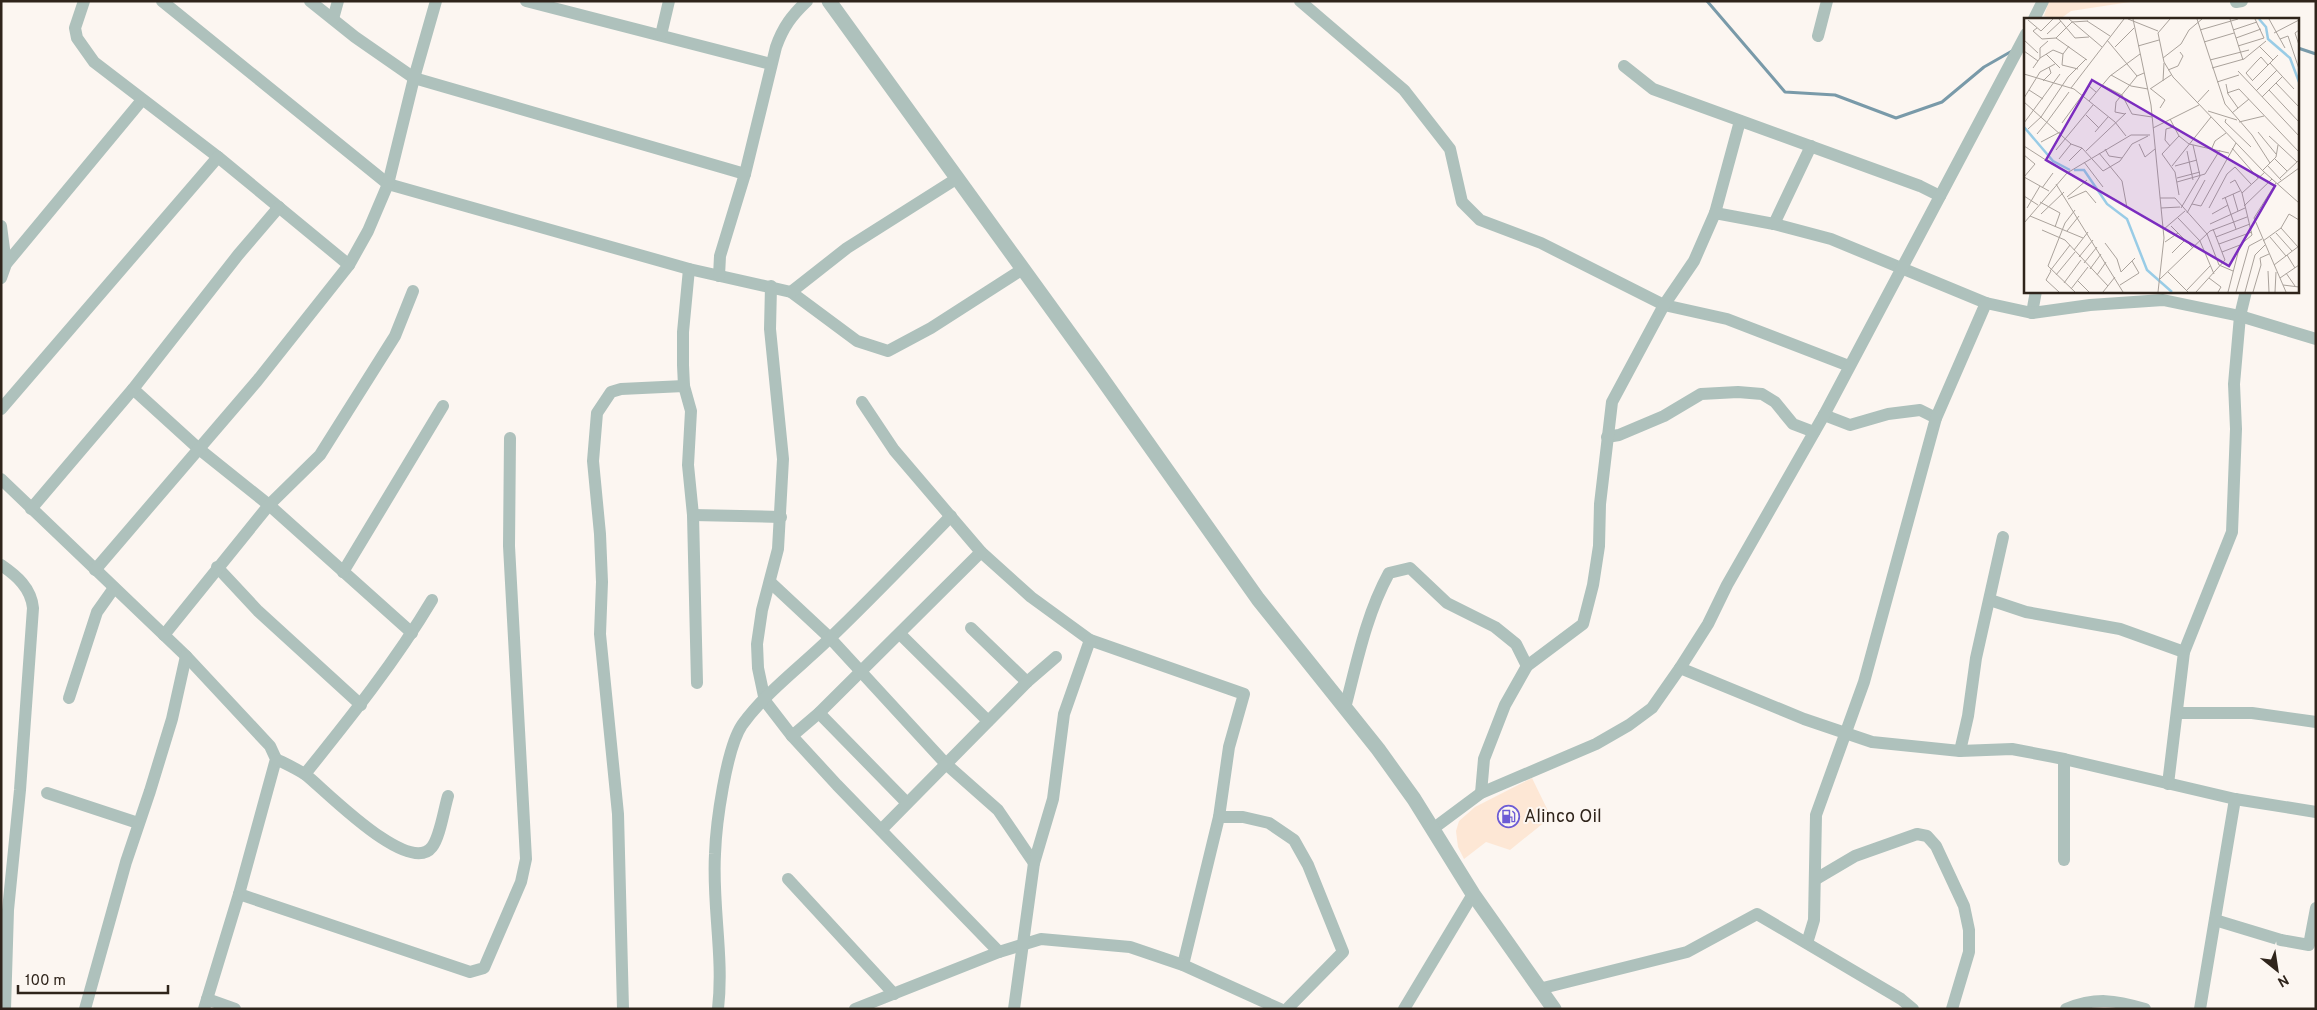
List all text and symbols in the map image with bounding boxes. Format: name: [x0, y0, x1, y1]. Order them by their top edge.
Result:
inset map: [2024, 18, 2300, 292]
fuel station icon: Alinco Oil: [1496, 804, 1520, 828]
place label: Alinco Oil: [1524, 806, 1602, 829]
north arrow: [2252, 945, 2302, 995]
scale bar: [18, 962, 168, 994]
text: N: [2274, 970, 2291, 990]
text: 100 m: [25, 972, 66, 991]

